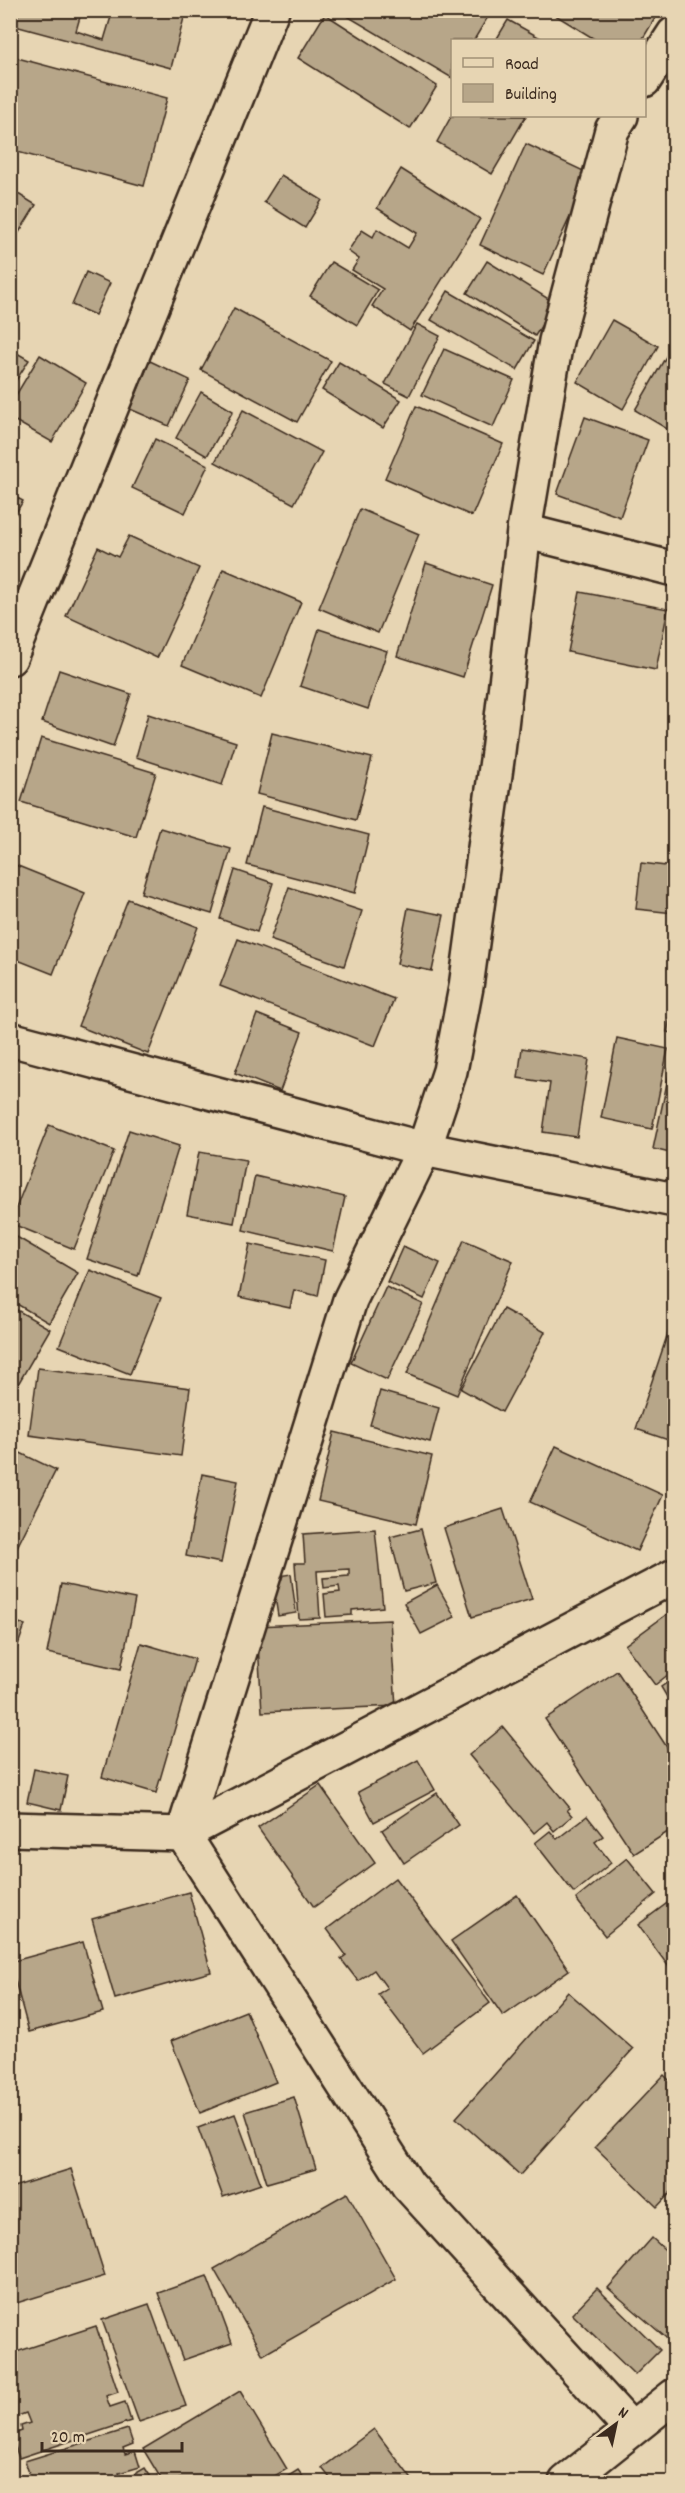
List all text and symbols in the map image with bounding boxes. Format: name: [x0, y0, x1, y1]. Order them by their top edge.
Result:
legend: [451, 39, 646, 117]
text: Road: [505, 53, 539, 78]
text: Building: [505, 83, 557, 108]
north arrow: [586, 2394, 646, 2454]
text: N: [613, 2402, 632, 2425]
scale bar: [42, 2415, 182, 2453]
text: 20 m: [51, 2426, 85, 2451]

